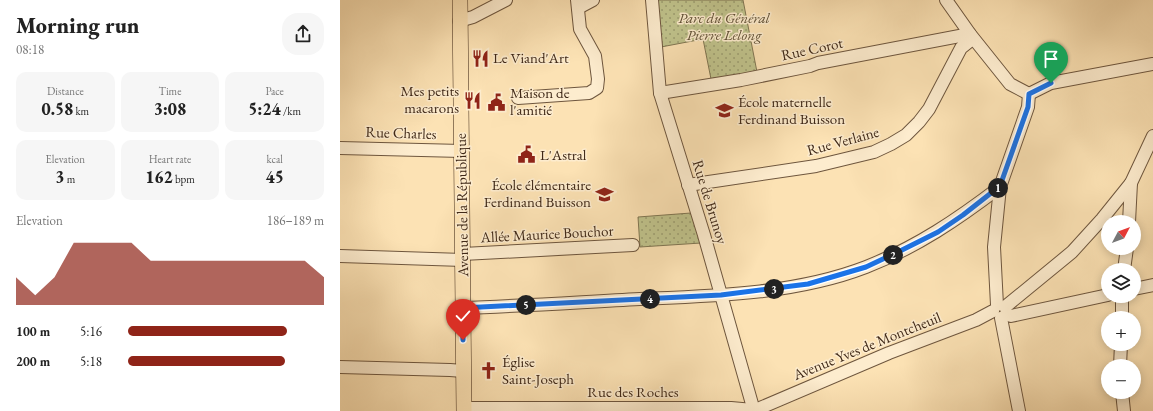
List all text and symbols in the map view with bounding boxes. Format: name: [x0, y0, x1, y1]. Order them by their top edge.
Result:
park label: Parc du Général Pierre Lelong: [678, 8, 770, 44]
text: Morning run: [16, 11, 140, 40]
button: share: [282, 13, 324, 55]
street label: Rue Corot: [779, 33, 845, 64]
text: 08:18: [16, 41, 44, 58]
pin: [1034, 42, 1068, 83]
restaurant icon: Le Viand'Art: [470, 48, 490, 68]
place label: Le Viand'Art: [493, 48, 569, 67]
icon: arrive: [1040, 48, 1062, 70]
place label: Mes petits macarons: [401, 81, 459, 117]
place label: Maison de l'amitié: [510, 83, 570, 119]
text: Distance: [47, 84, 84, 98]
text: Time: [159, 84, 181, 98]
text: Pace: [265, 84, 284, 98]
restaurant icon: Mes petits macarons: [462, 90, 482, 110]
public building icon: Maison de l'amitié: [487, 92, 507, 112]
place label: École maternelle Ferdinand Buisson: [738, 92, 845, 128]
text: 0.58: [41, 98, 73, 120]
text: 3:08: [154, 98, 186, 120]
text: 5:24: [248, 98, 281, 120]
school or university icon: École maternelle Ferdinand Buisson: [715, 101, 735, 121]
text: km: [73, 104, 89, 118]
text: /km: [281, 104, 301, 118]
street label: Rue Charles: [365, 122, 437, 143]
street label: Rue Verlaine: [805, 122, 881, 159]
street label: Avenue de la République: [451, 133, 472, 278]
public building icon: L'Astral: [517, 145, 537, 165]
place label: L'Astral: [540, 145, 587, 164]
text: Elevation: [46, 152, 85, 166]
text: Heart rate: [149, 152, 191, 166]
text: kcal: [266, 152, 283, 166]
street label: Rue de Brunoy: [689, 157, 732, 247]
text: 3: [55, 166, 65, 188]
text: 162: [145, 166, 173, 188]
text: 45: [265, 166, 284, 188]
text: m: [65, 172, 75, 186]
text: bpm: [173, 172, 195, 186]
place label: École élémentaire Ferdinand Buisson: [484, 175, 591, 211]
pin: 1: [988, 178, 1008, 198]
text: 1: [995, 181, 1001, 195]
school or university icon: École élémentaire Ferdinand Buisson: [594, 184, 614, 204]
text: Elevation: [16, 212, 63, 229]
text: 186–189 m: [267, 212, 324, 229]
north arrow: [1101, 215, 1141, 255]
map controls: [1101, 215, 1141, 399]
street label: Allée Maurice Bouchor: [479, 221, 614, 247]
pin: 2: [883, 245, 903, 265]
text: 2: [890, 248, 896, 262]
button: layers: [1101, 263, 1141, 303]
pin: 3: [764, 279, 784, 299]
text: 3: [771, 282, 777, 296]
pin: 4: [640, 289, 660, 309]
text: 4: [647, 292, 653, 306]
pin: 5: [516, 295, 536, 315]
text: 5: [523, 298, 529, 312]
pin: [446, 299, 480, 340]
icon: check: [452, 305, 474, 327]
street label: Avenue Yves de Montcheuil: [789, 307, 944, 384]
button: +: [1101, 311, 1141, 351]
text: 100 m: [16, 323, 50, 340]
text: 5:16: [80, 323, 102, 340]
place label: Église Saint-Joseph: [502, 352, 574, 388]
text: 200 m: [16, 353, 50, 370]
text: 5:18: [80, 353, 102, 370]
button: −: [1101, 359, 1141, 399]
church icon: Église Saint-Joseph: [479, 361, 499, 381]
street label: Rue des Roches: [587, 382, 679, 401]

